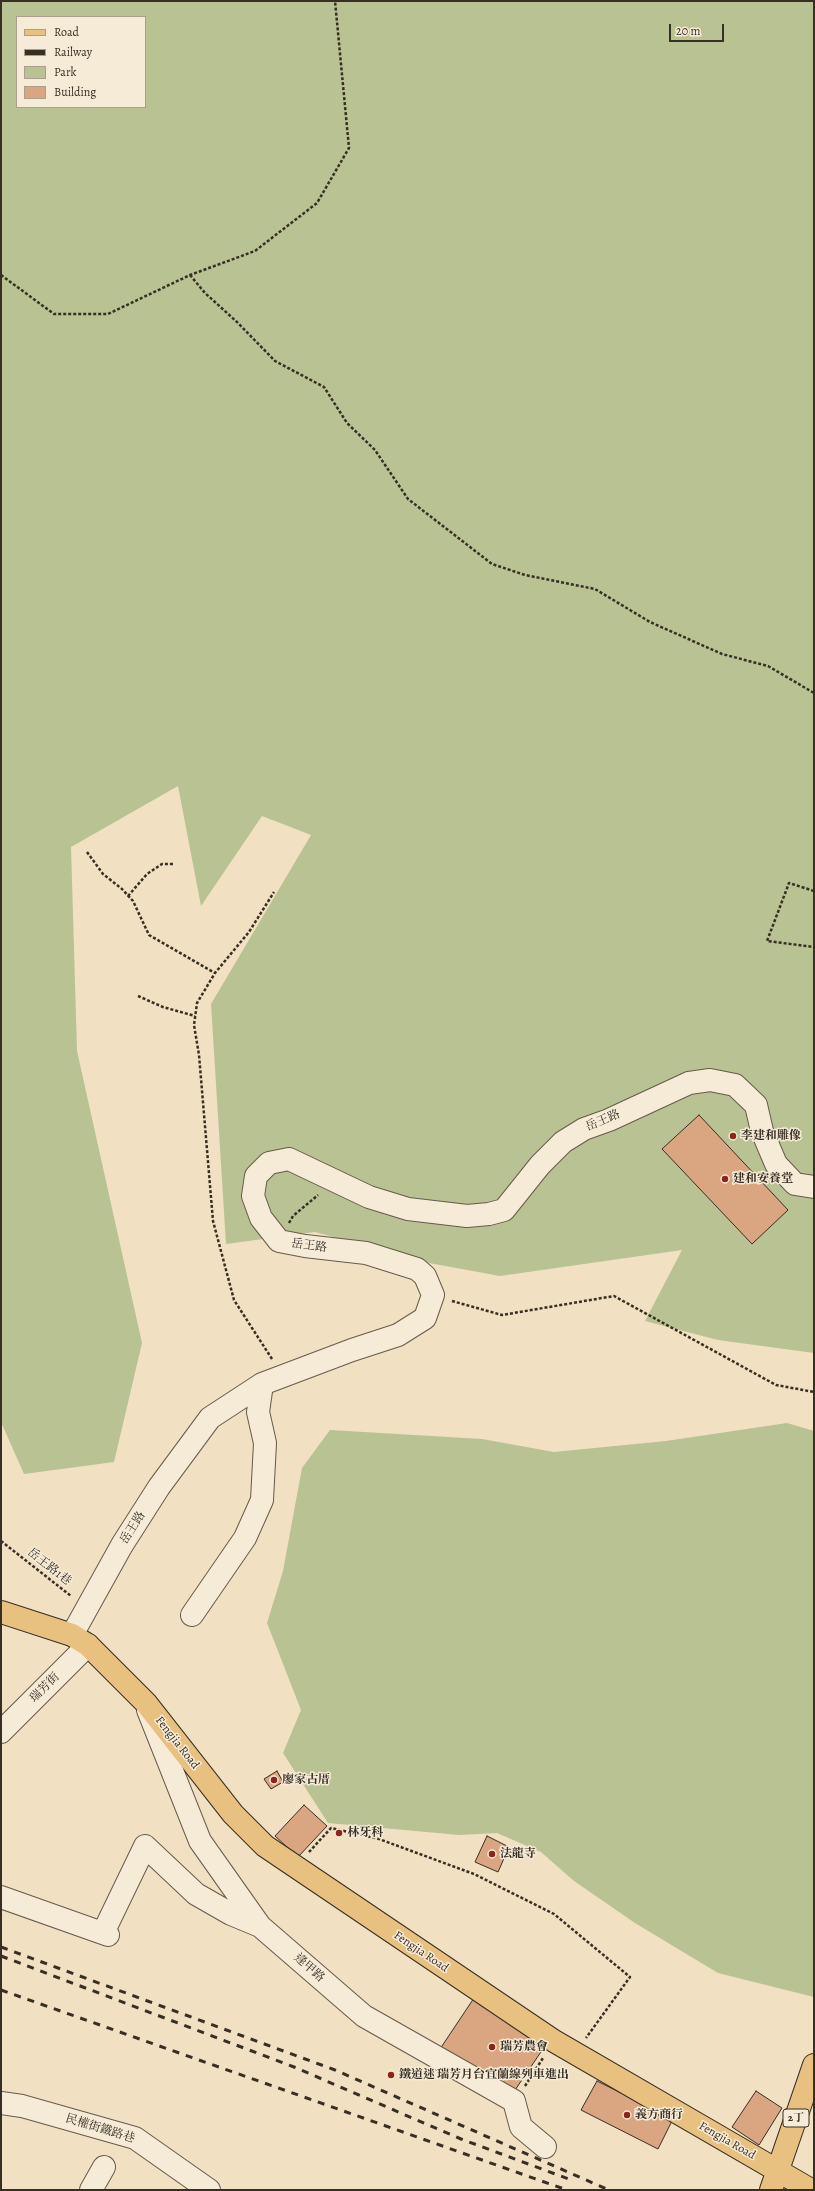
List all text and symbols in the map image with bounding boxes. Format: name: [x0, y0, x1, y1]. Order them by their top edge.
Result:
legend: [16, 16, 146, 108]
scale bar: [671, 16, 726, 42]
text: 20 m: [676, 23, 700, 39]
text: Road: [54, 24, 79, 40]
text: Railway: [54, 44, 92, 60]
text: Park: [54, 64, 77, 80]
text: Building: [54, 84, 96, 100]
street label: 岳王路: [584, 1107, 622, 1135]
place label: 李建和雕像: [741, 1129, 801, 1143]
marker: 李建和雕像: [728, 1131, 738, 1141]
place label: 建和安養堂: [733, 1172, 793, 1186]
marker: 建和安養堂: [720, 1174, 730, 1184]
street label: 岳王路: [290, 1236, 328, 1256]
street label: 岳王路: [117, 1509, 149, 1547]
street label: 岳王路1巷: [24, 1545, 74, 1589]
street label: 瑞芳街: [27, 1670, 63, 1706]
street label: Fengjia Road: [152, 1714, 202, 1772]
place label: 廖家古厝: [282, 1773, 330, 1787]
marker: 廖家古厝: [269, 1775, 279, 1785]
place label: 林牙科: [347, 1826, 383, 1840]
marker: 林牙科: [334, 1828, 344, 1838]
place label: 法龍寺: [500, 1847, 536, 1861]
marker: 法龍寺: [487, 1849, 497, 1859]
street label: Fengjia Road: [391, 1928, 451, 1976]
street label: 逢甲路: [291, 1951, 327, 1985]
place label: 瑞芳農會: [500, 2040, 548, 2054]
marker: 瑞芳農會: [487, 2042, 497, 2052]
place label: 鐵道迷 瑞芳月台宜蘭線列車進出: [399, 2068, 569, 2082]
marker: 鐵道迷 瑞芳月台宜蘭線列車進出: [386, 2070, 396, 2080]
place label: 義方商行: [635, 2108, 683, 2122]
road number: 2丁: [783, 2109, 809, 2127]
marker: 義方商行: [622, 2110, 632, 2120]
street label: 民權街鐵路巷: [63, 2112, 137, 2146]
street label: Fengjia Road: [696, 2119, 758, 2163]

